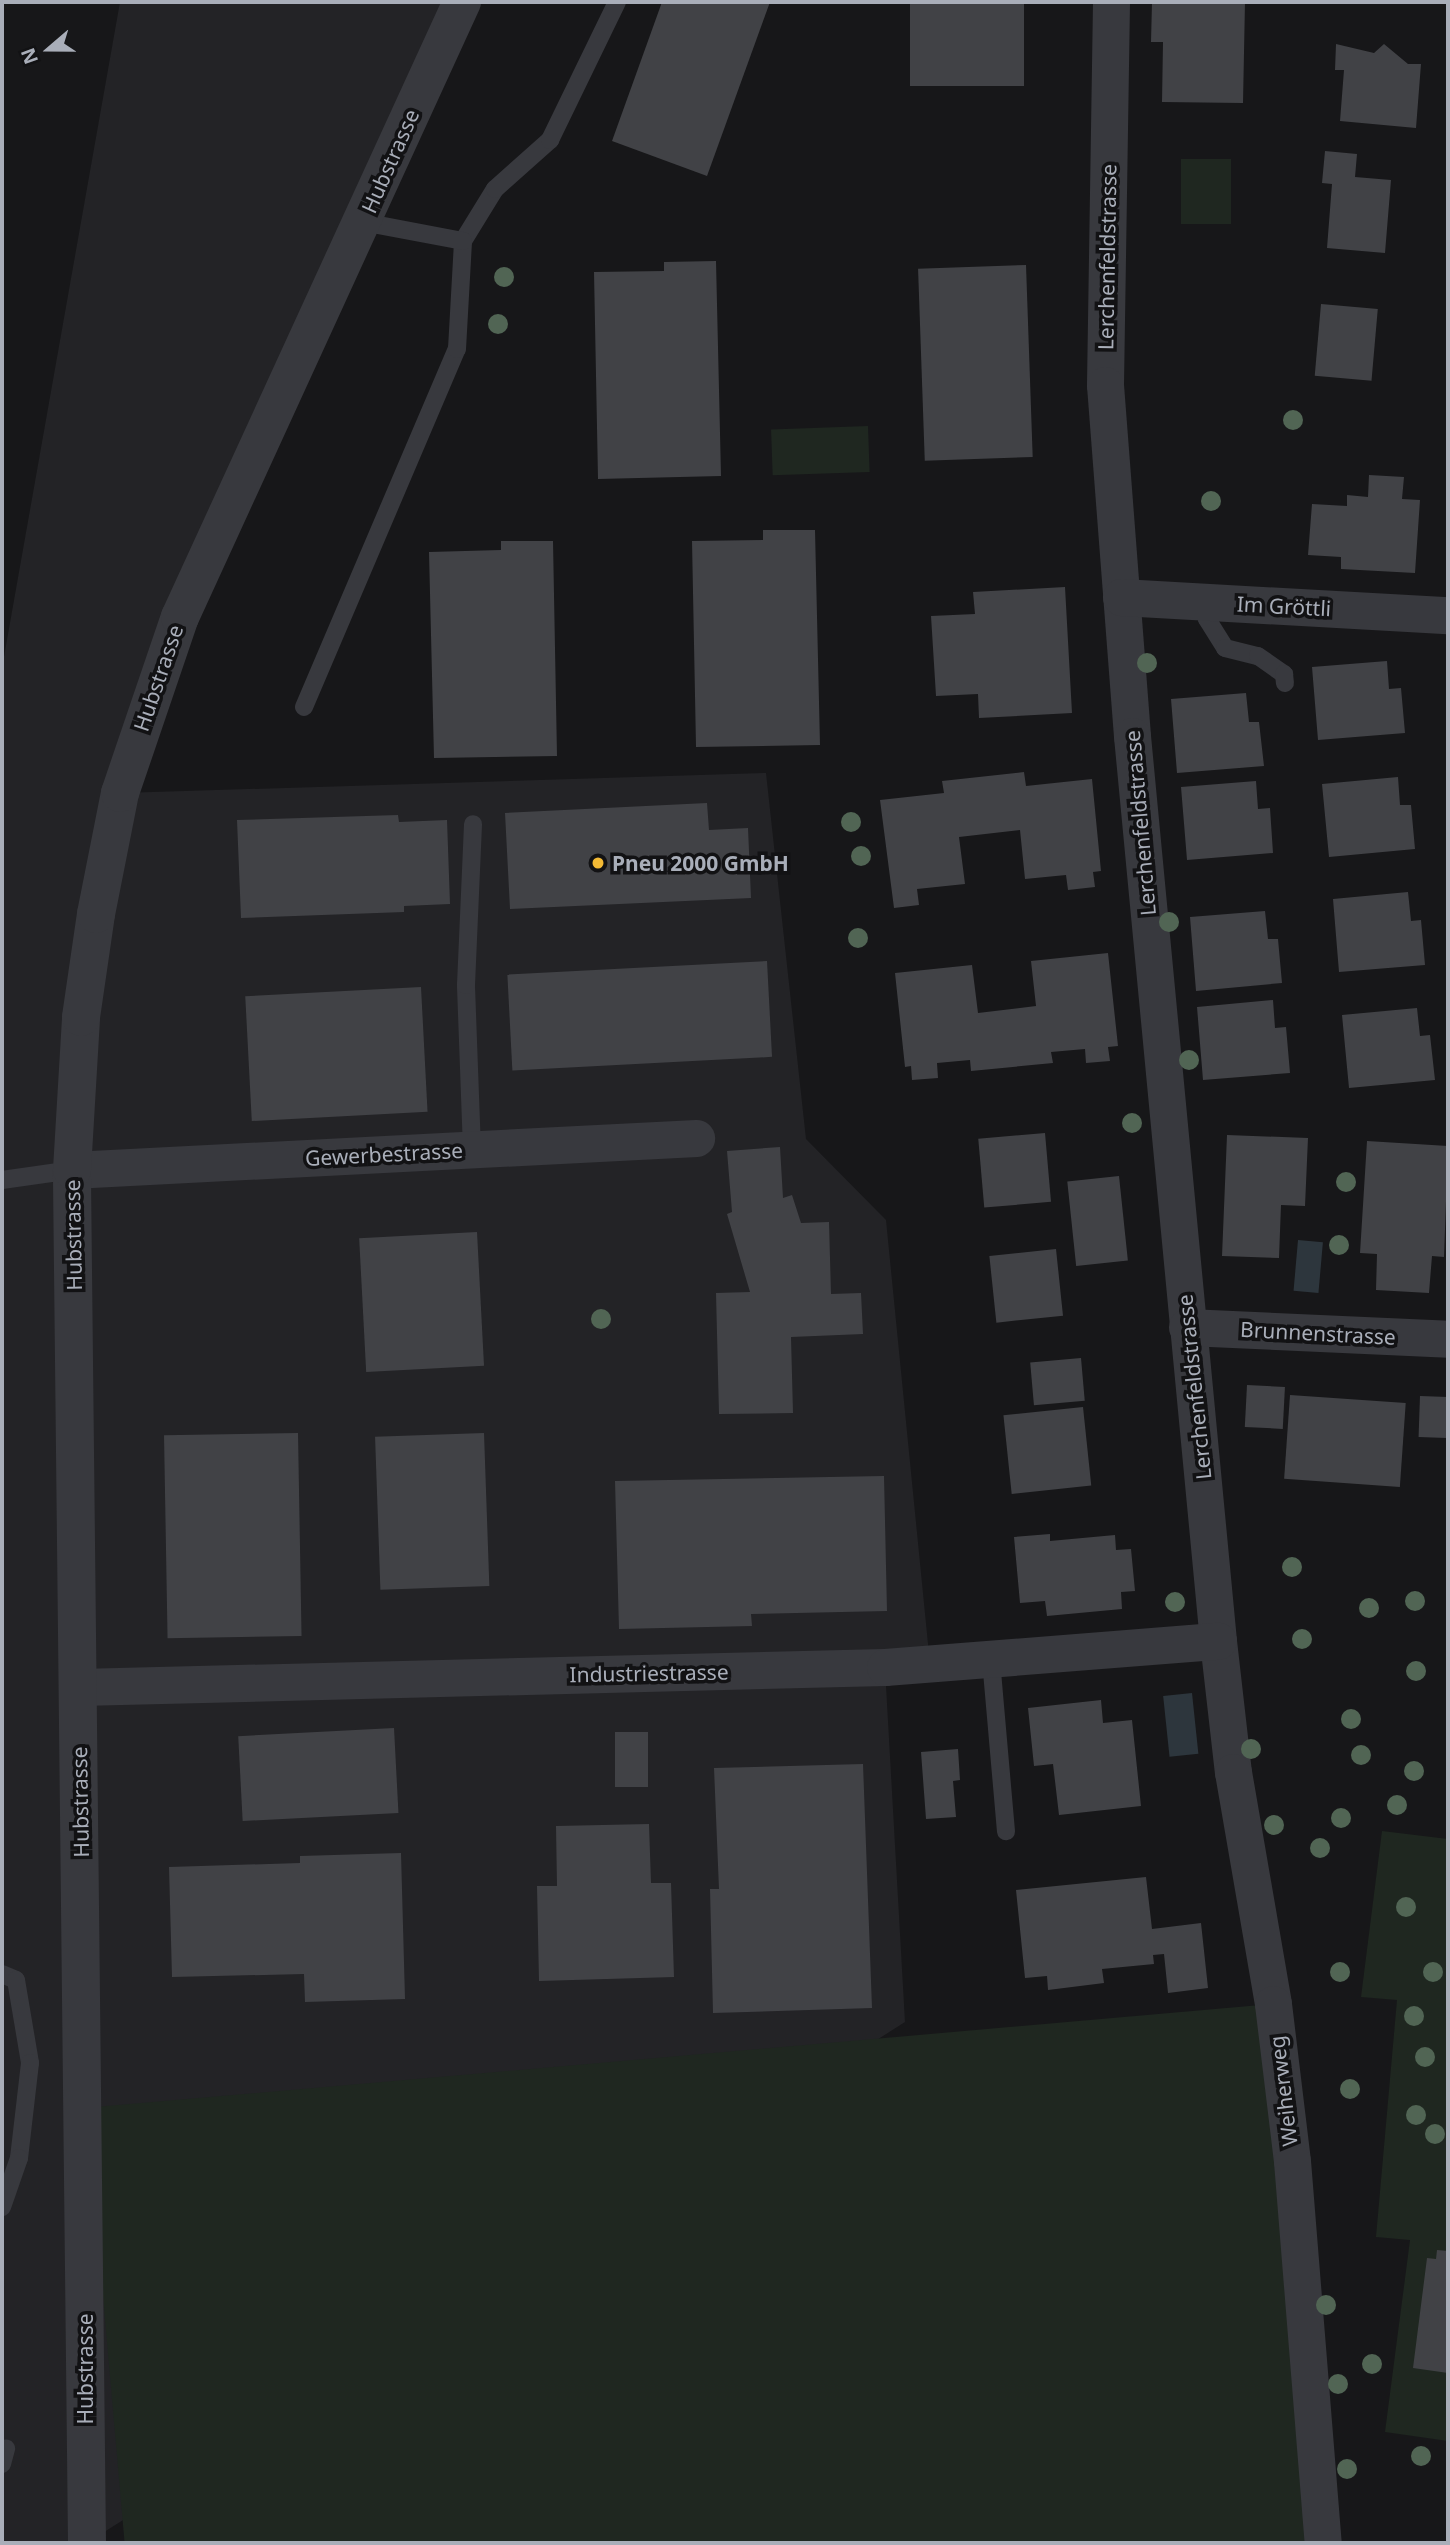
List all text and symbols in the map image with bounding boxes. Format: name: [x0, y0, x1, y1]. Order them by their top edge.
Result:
north arrow: [14, 14, 84, 84]
text: N: [14, 44, 44, 68]
street label: Hubstrasse: [356, 105, 424, 217]
street label: Lerchenfeldstrasse: [1093, 164, 1121, 350]
street label: Im Gröttli: [1236, 591, 1332, 621]
street label: Hubstrasse: [128, 621, 188, 735]
street label: Lerchenfeldstrasse: [1119, 729, 1161, 917]
place label: Pneu 2000 GmbH: [612, 850, 789, 876]
marker: Pneu 2000 GmbH: [590, 855, 606, 871]
street label: Gewerbestrasse: [304, 1137, 464, 1171]
street label: Hubstrasse: [59, 1179, 87, 1291]
street label: Lerchenfeldstrasse: [1172, 1293, 1216, 1481]
street label: Brunnenstrasse: [1240, 1316, 1396, 1350]
street label: Industriestrasse: [569, 1659, 729, 1687]
street label: Hubstrasse: [66, 1746, 94, 1858]
street label: Weiherweg: [1264, 2034, 1302, 2148]
street label: Hubstrasse: [72, 2313, 98, 2425]

